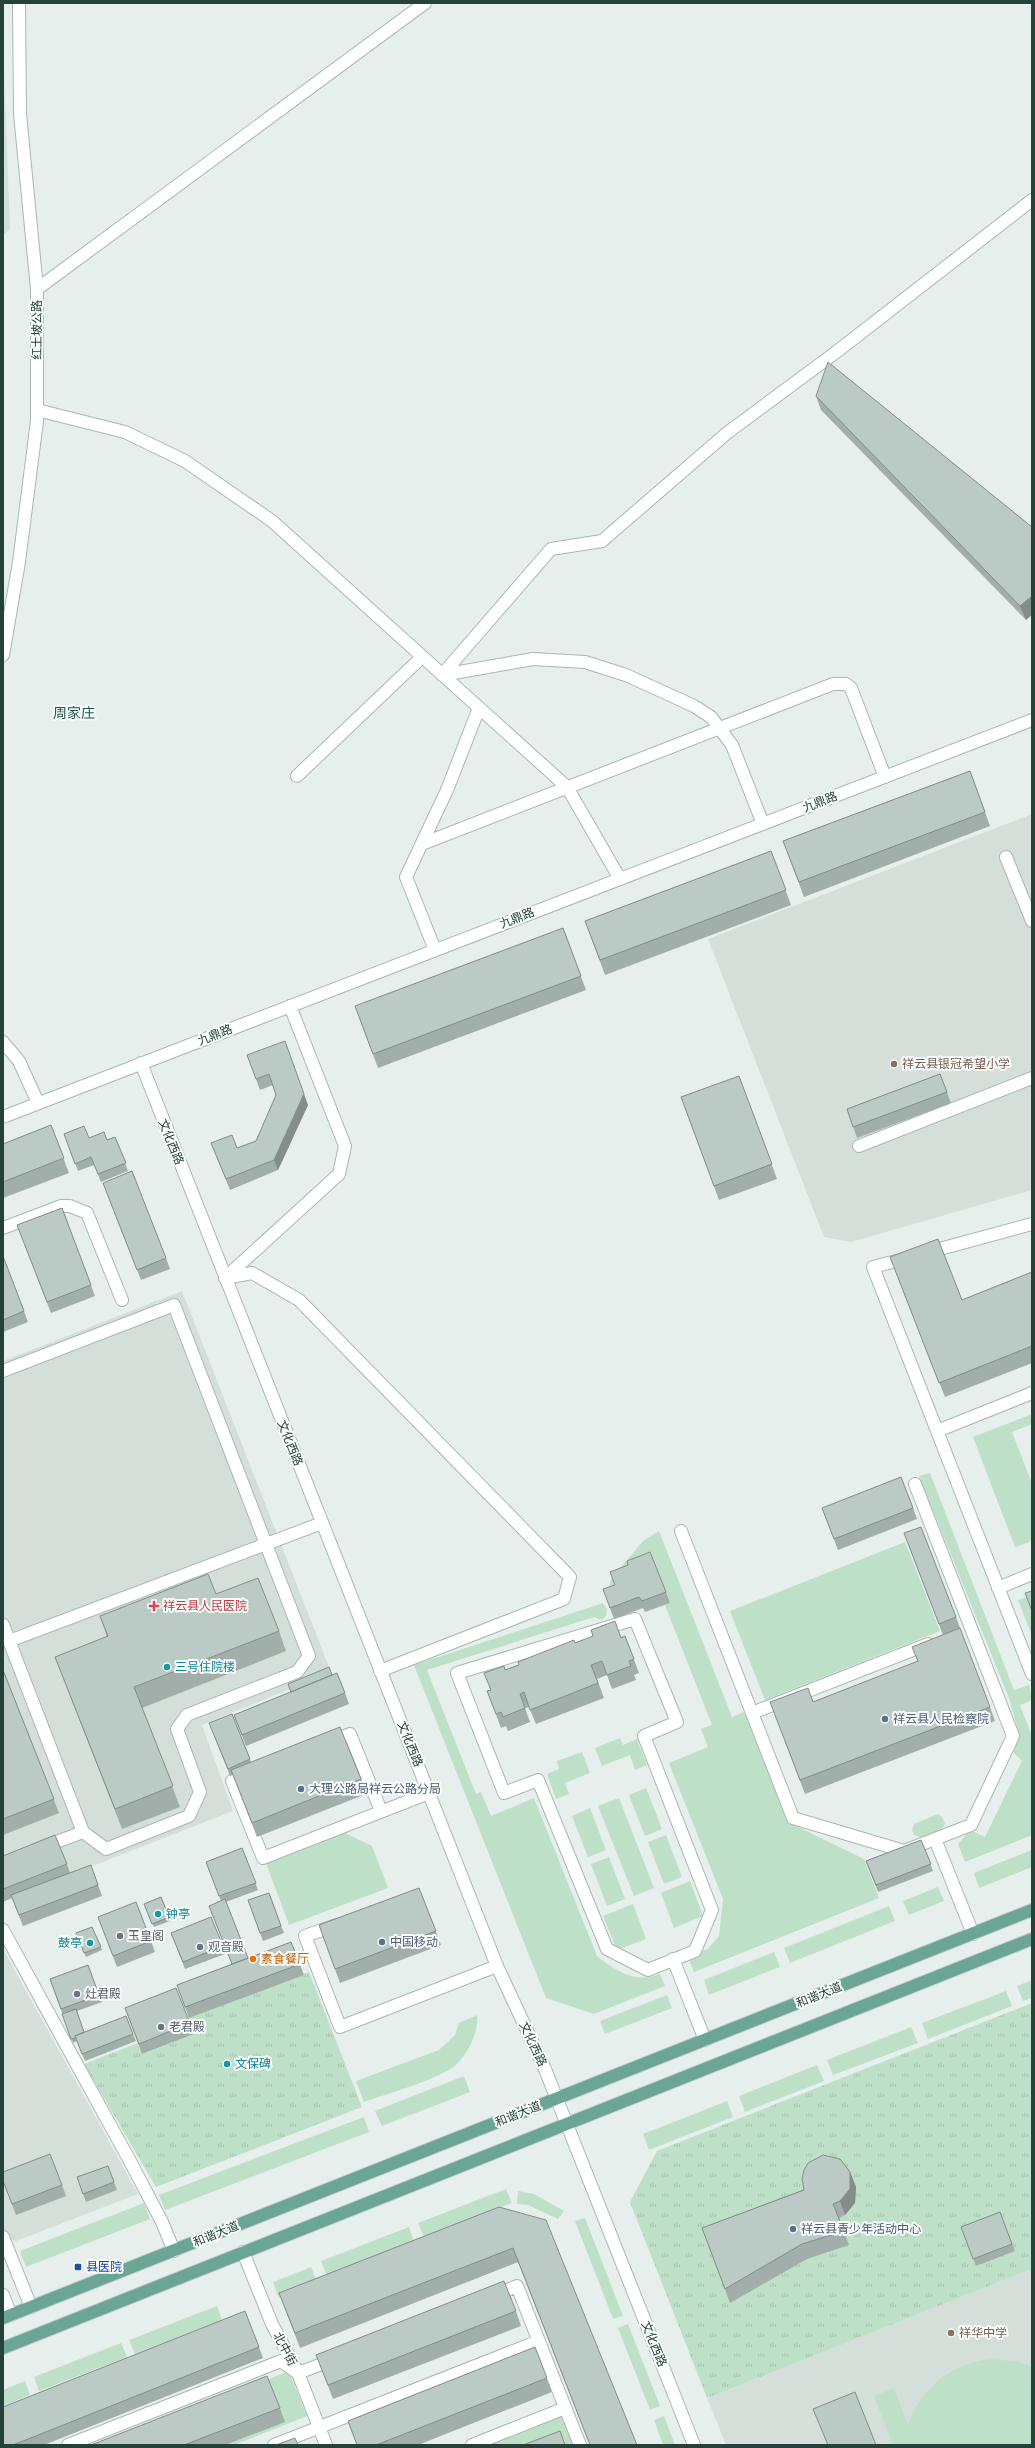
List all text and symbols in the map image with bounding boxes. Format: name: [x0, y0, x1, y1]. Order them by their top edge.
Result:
street label: 红土坡公路: [29, 300, 46, 360]
district label: 周家庄: [53, 704, 95, 724]
street label: 九鼎路: [800, 788, 840, 817]
street label: 九鼎路: [497, 904, 537, 933]
street label: 九鼎路: [195, 1021, 235, 1050]
place label: 祥云县银冠希望小学: [902, 1056, 1010, 1073]
marker: 祥云县银冠希望小学: [889, 1059, 899, 1069]
street label: 文化西路: [154, 1117, 187, 1168]
street label: 文化西路: [273, 1418, 306, 1469]
place label: 祥云县人民医院: [163, 1598, 247, 1615]
marker: 祥云县人民医院: [148, 1600, 160, 1612]
place label: 三号住院楼: [175, 1659, 235, 1676]
marker: 三号住院楼: [162, 1662, 172, 1672]
place label: 祥云县人民检察院: [893, 1711, 989, 1728]
marker: 祥云县人民检察院: [880, 1714, 890, 1724]
street label: 文化西路: [393, 1719, 426, 1770]
place label: 大理公路局祥云公路分局: [309, 1781, 441, 1798]
marker: 大理公路局祥云公路分局: [296, 1784, 306, 1794]
place label: 钟亭: [166, 1906, 190, 1923]
marker: 钟亭: [153, 1909, 163, 1919]
place label: 玉皇阁: [128, 1928, 164, 1945]
marker: 玉皇阁: [115, 1931, 125, 1941]
place label: 中国移动: [390, 1934, 438, 1951]
place label: 鼓亭: [58, 1935, 82, 1952]
marker: 中国移动: [377, 1937, 387, 1947]
marker: 鼓亭: [85, 1938, 95, 1948]
place label: 观音殿: [208, 1939, 244, 1956]
marker: 观音殿: [195, 1942, 205, 1952]
place label: 素食餐厅: [261, 1951, 309, 1968]
marker: 素食餐厅: [248, 1954, 258, 1964]
street label: 和谐大道: [794, 1979, 845, 2012]
place label: 灶君殿: [85, 1986, 121, 2003]
marker: 灶君殿: [72, 1989, 82, 1999]
place label: 老君殿: [169, 2019, 205, 2036]
street label: 文化西路: [515, 2019, 550, 2070]
marker: 老君殿: [156, 2022, 166, 2032]
place label: 文保碑: [235, 2056, 271, 2073]
marker: 文保碑: [222, 2059, 232, 2069]
street label: 和谐大道: [493, 2098, 544, 2131]
street label: 和谐大道: [191, 2218, 242, 2251]
place label: 祥云县青少年活动中心: [801, 2221, 921, 2238]
marker: 祥云县青少年活动中心: [788, 2224, 798, 2234]
place label: 县医院: [86, 2259, 122, 2276]
marker: 县医院: [73, 2262, 83, 2272]
street label: 文化西路: [637, 2319, 670, 2370]
place label: 祥华中学: [959, 2325, 1007, 2342]
marker: 祥华中学: [946, 2328, 956, 2338]
street label: 北中街: [269, 2329, 301, 2369]

